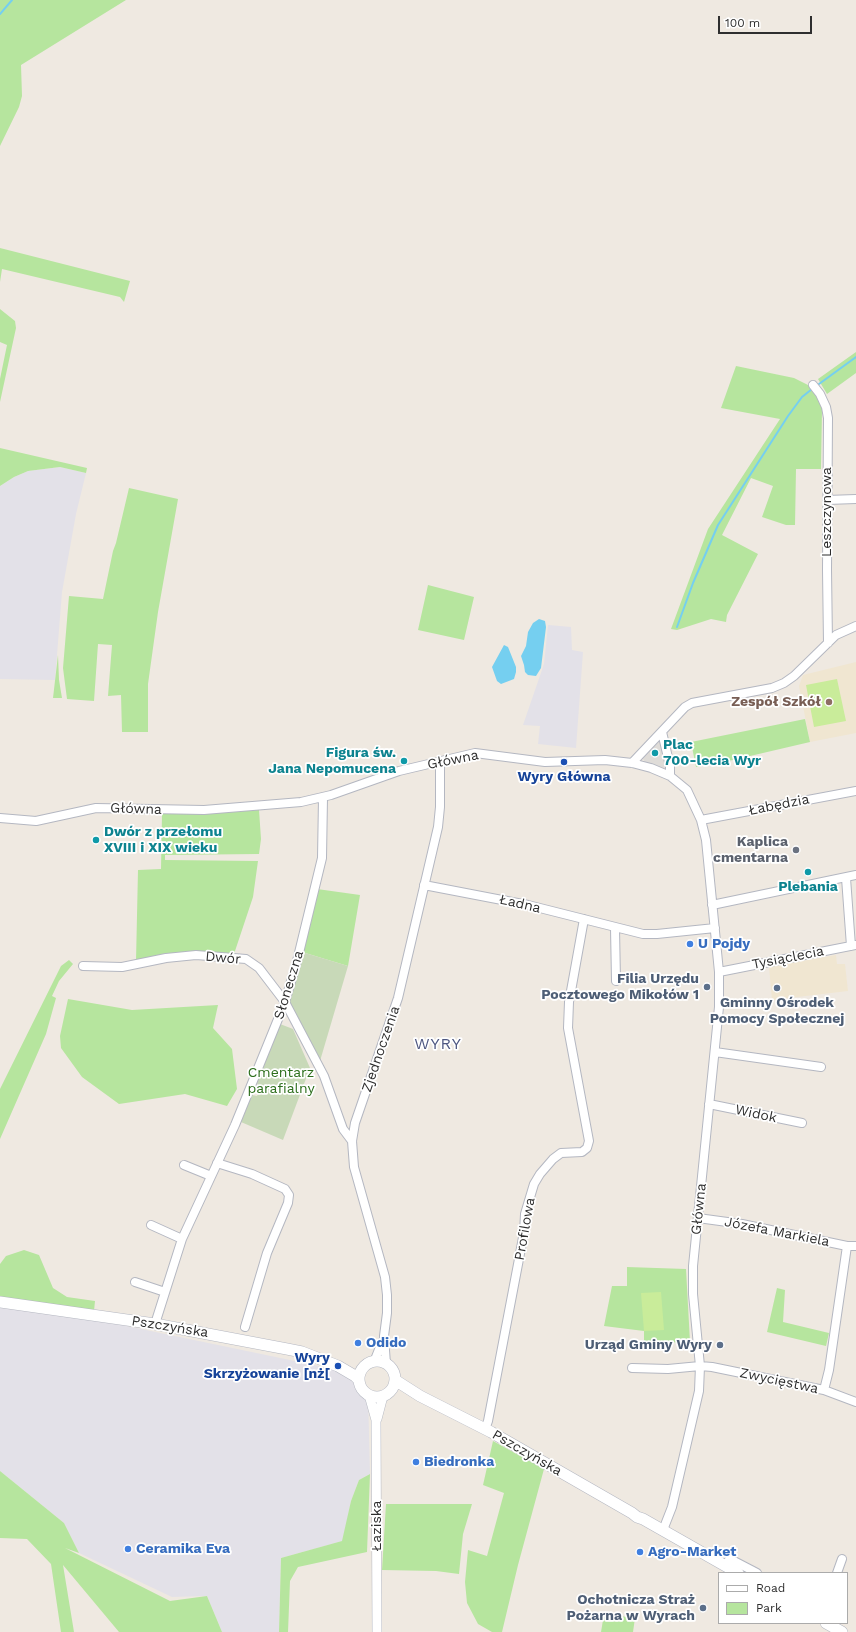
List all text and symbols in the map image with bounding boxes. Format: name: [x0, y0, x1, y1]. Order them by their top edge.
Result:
scale bar: [720, 8, 814, 34]
text: 100 m: [725, 16, 760, 30]
street label: Leszczynowa: [819, 467, 835, 557]
place label: Zespół Szkół: [731, 694, 821, 710]
marker: Zespół Szkół: [824, 697, 834, 707]
place label: Plac 700-lecia Wyr: [663, 737, 761, 770]
place label: Figura św. Jana Nepomucena: [268, 745, 396, 778]
street label: Główna: [426, 747, 480, 773]
marker: Plac 700-lecia Wyr: [650, 748, 660, 758]
marker: Figura św. Jana Nepomucena: [399, 756, 409, 766]
marker: Wyry Główna: [559, 757, 569, 767]
place label: Wyry Główna: [518, 769, 610, 785]
street label: Łabędzia: [747, 791, 811, 819]
street label: Główna: [110, 800, 162, 818]
place label: Dwór z przełomu XVIII i XIX wieku: [104, 824, 222, 856]
place label: Kaplica cmentarna: [713, 834, 788, 866]
marker: Dwór z przełomu XVIII i XIX wieku: [91, 835, 101, 845]
marker: Kaplica cmentarna: [791, 845, 801, 855]
marker: Plebania: [803, 867, 813, 877]
place label: Plebania: [778, 879, 838, 895]
street label: Ładna: [498, 891, 542, 917]
place label: U Pojdy: [698, 936, 750, 952]
marker: U Pojdy: [685, 939, 695, 949]
street label: Tysiąclecia: [751, 943, 825, 973]
street label: Dwór: [205, 948, 241, 968]
street label: Słoneczna: [271, 948, 307, 1022]
place label: Filia Urzędu Pocztowego Mikołów 1: [541, 971, 699, 1004]
marker: Filia Urzędu Pocztowego Mikołów 1: [702, 982, 712, 992]
marker: Gminny Ośrodek Pomocy Społecznej: [772, 983, 782, 993]
place label: Gminny Ośrodek Pomocy Społecznej: [710, 995, 844, 1028]
street label: Zjednoczenia: [358, 1004, 404, 1094]
district label: WYRY: [414, 1034, 462, 1054]
park label: Cmentarz parafialny: [247, 1065, 315, 1098]
street label: Widok: [734, 1101, 778, 1127]
street label: Główna: [688, 1182, 710, 1236]
street label: Profilowa: [511, 1196, 539, 1262]
street label: Józefa Markiela: [723, 1214, 831, 1250]
street label: Pszczyńska: [130, 1313, 210, 1341]
place label: Odido: [366, 1335, 406, 1351]
place label: Urząd Gminy Wyry: [585, 1337, 712, 1353]
marker: Odido: [353, 1338, 363, 1348]
marker: Urząd Gminy Wyry: [715, 1340, 725, 1350]
place label: Wyry Skrzyżowanie [nż[: [204, 1350, 330, 1382]
marker: Wyry Skrzyżowanie [nż[: [333, 1361, 343, 1371]
street label: Zwycięstwa: [738, 1364, 820, 1398]
street label: Pszczyńska: [489, 1426, 565, 1480]
place label: Biedronka: [424, 1454, 494, 1470]
marker: Biedronka: [411, 1457, 421, 1467]
street label: Łaziska: [369, 1500, 385, 1552]
place label: Ceramika Eva: [136, 1541, 230, 1557]
marker: Ceramika Eva: [123, 1544, 133, 1554]
place label: Agro-Market: [648, 1544, 736, 1560]
marker: Agro-Market: [635, 1547, 645, 1557]
legend: [718, 1572, 848, 1624]
text: Road: [756, 1581, 785, 1595]
place label: Ochotnicza Straż Pożarna w Wyrach: [566, 1592, 695, 1624]
text: Park: [756, 1601, 782, 1615]
marker: Ochotnicza Straż Pożarna w Wyrach: [698, 1603, 708, 1613]

